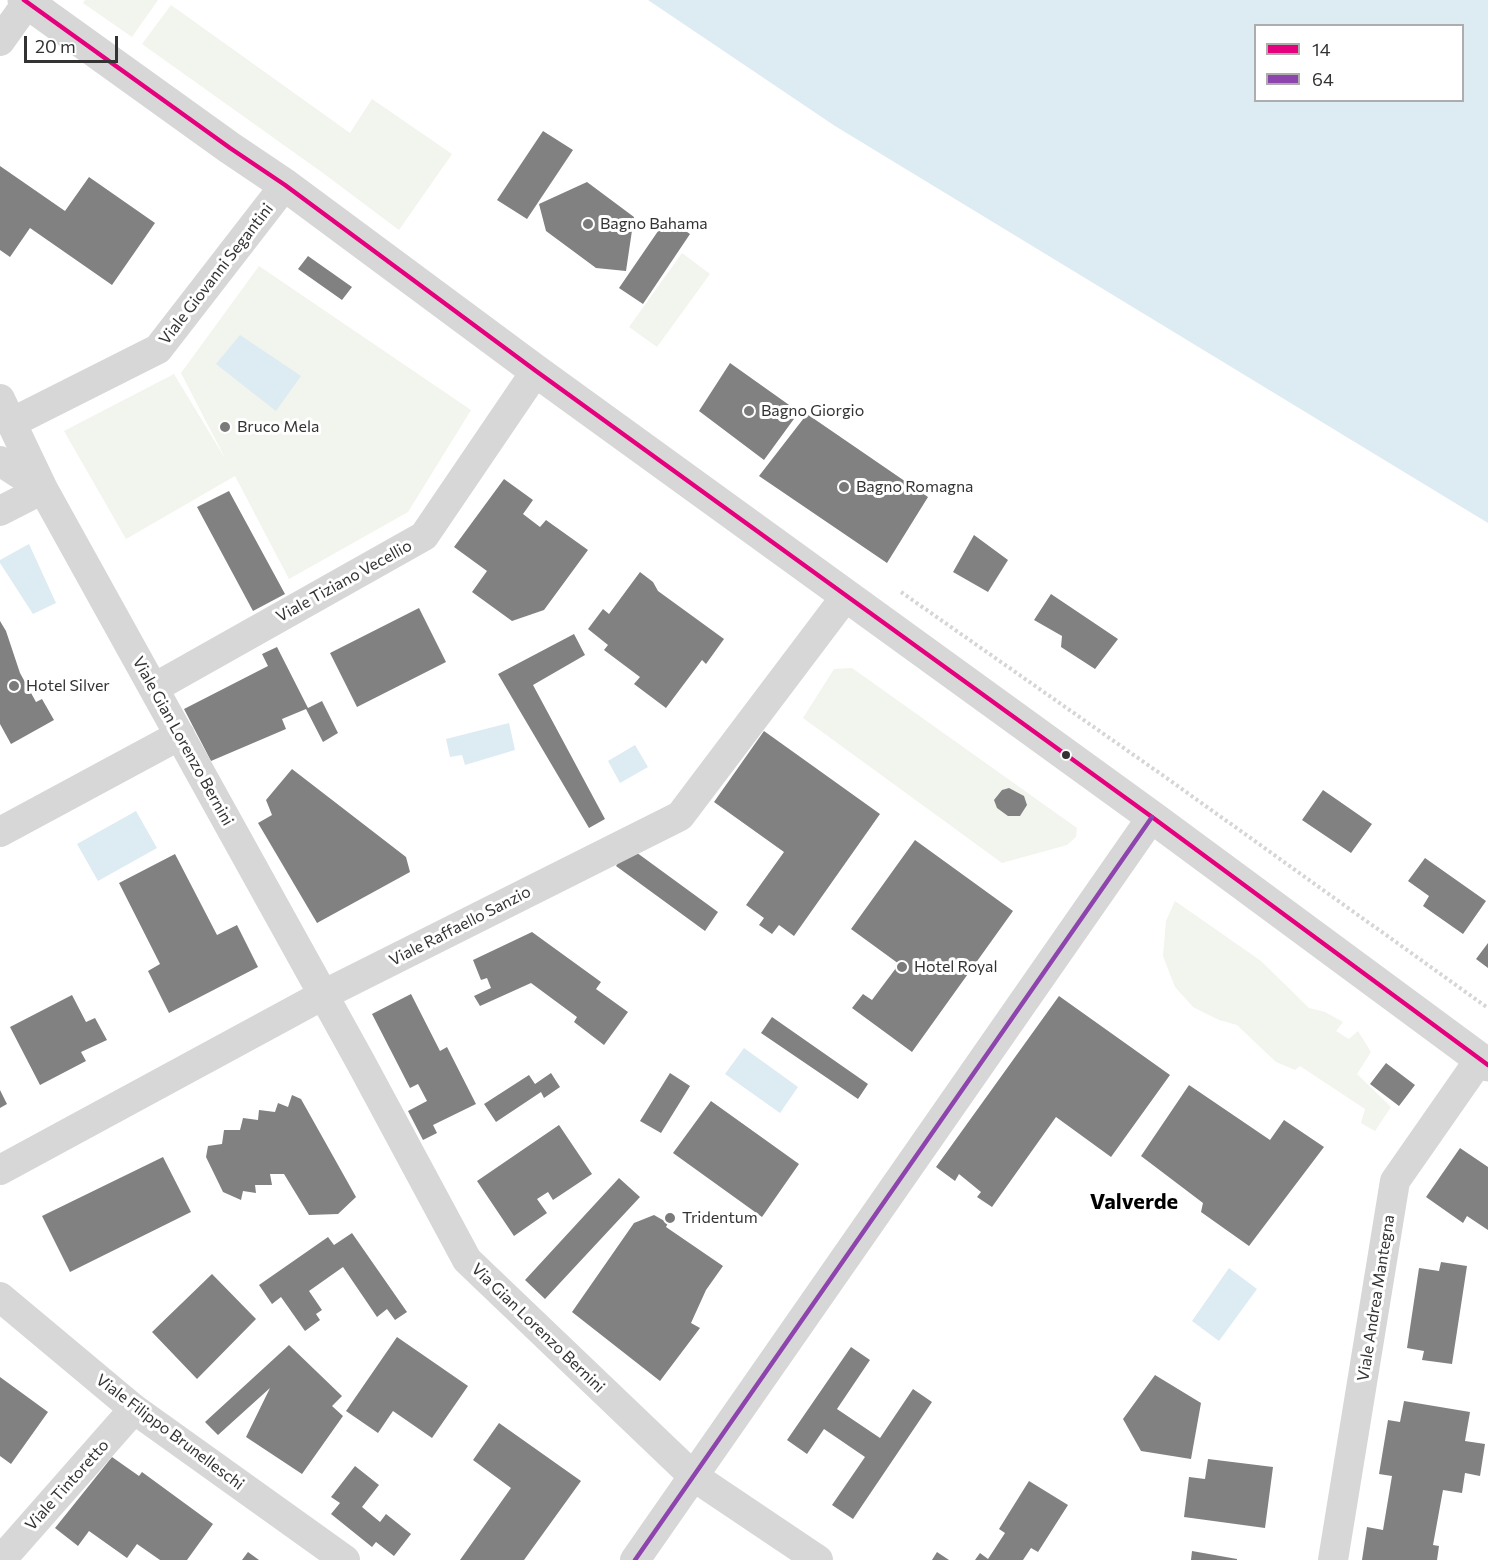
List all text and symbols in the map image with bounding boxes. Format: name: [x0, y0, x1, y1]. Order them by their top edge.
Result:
scale bar: [27, 24, 122, 62]
legend: [1254, 24, 1464, 102]
text: 20 m: [35, 35, 76, 57]
text: 14: [1312, 38, 1331, 60]
text: 64: [1312, 68, 1334, 90]
street label: Viale Giovanni Segantini: [155, 200, 277, 348]
place label: Bagno Bahama: [600, 214, 708, 234]
marker: Bagno Bahama: [581, 217, 595, 231]
place label: Bagno Giorgio: [761, 401, 864, 421]
marker: Bagno Giorgio: [742, 404, 756, 418]
place label: Bruco Mela: [237, 417, 319, 437]
marker: Bruco Mela: [218, 420, 232, 434]
place label: Bagno Romagna: [856, 477, 973, 497]
marker: Bagno Romagna: [837, 480, 851, 494]
street label: Viale Tiziano Vecellio: [273, 536, 415, 626]
street label: Viale Gian Lorenzo Bernini: [129, 653, 237, 829]
place label: Hotel Silver: [26, 676, 110, 696]
marker: Hotel Silver: [7, 679, 21, 693]
unlabelled marker: [1060, 749, 1072, 761]
street label: Viale Raffaello Sanzio: [386, 882, 534, 970]
place label: Hotel Royal: [914, 957, 997, 977]
marker: Hotel Royal: [895, 960, 909, 974]
district label: Valverde: [1090, 1189, 1178, 1215]
place label: Tridentum: [682, 1208, 758, 1228]
marker: Tridentum: [663, 1211, 677, 1225]
street label: Viale Andrea Mantegna: [1353, 1213, 1399, 1383]
street label: Via Gian Lorenzo Bernini: [467, 1259, 609, 1397]
street label: Viale Filippo Brunelleschi: [92, 1370, 248, 1494]
street label: Viale Tintoretto: [21, 1436, 113, 1534]

